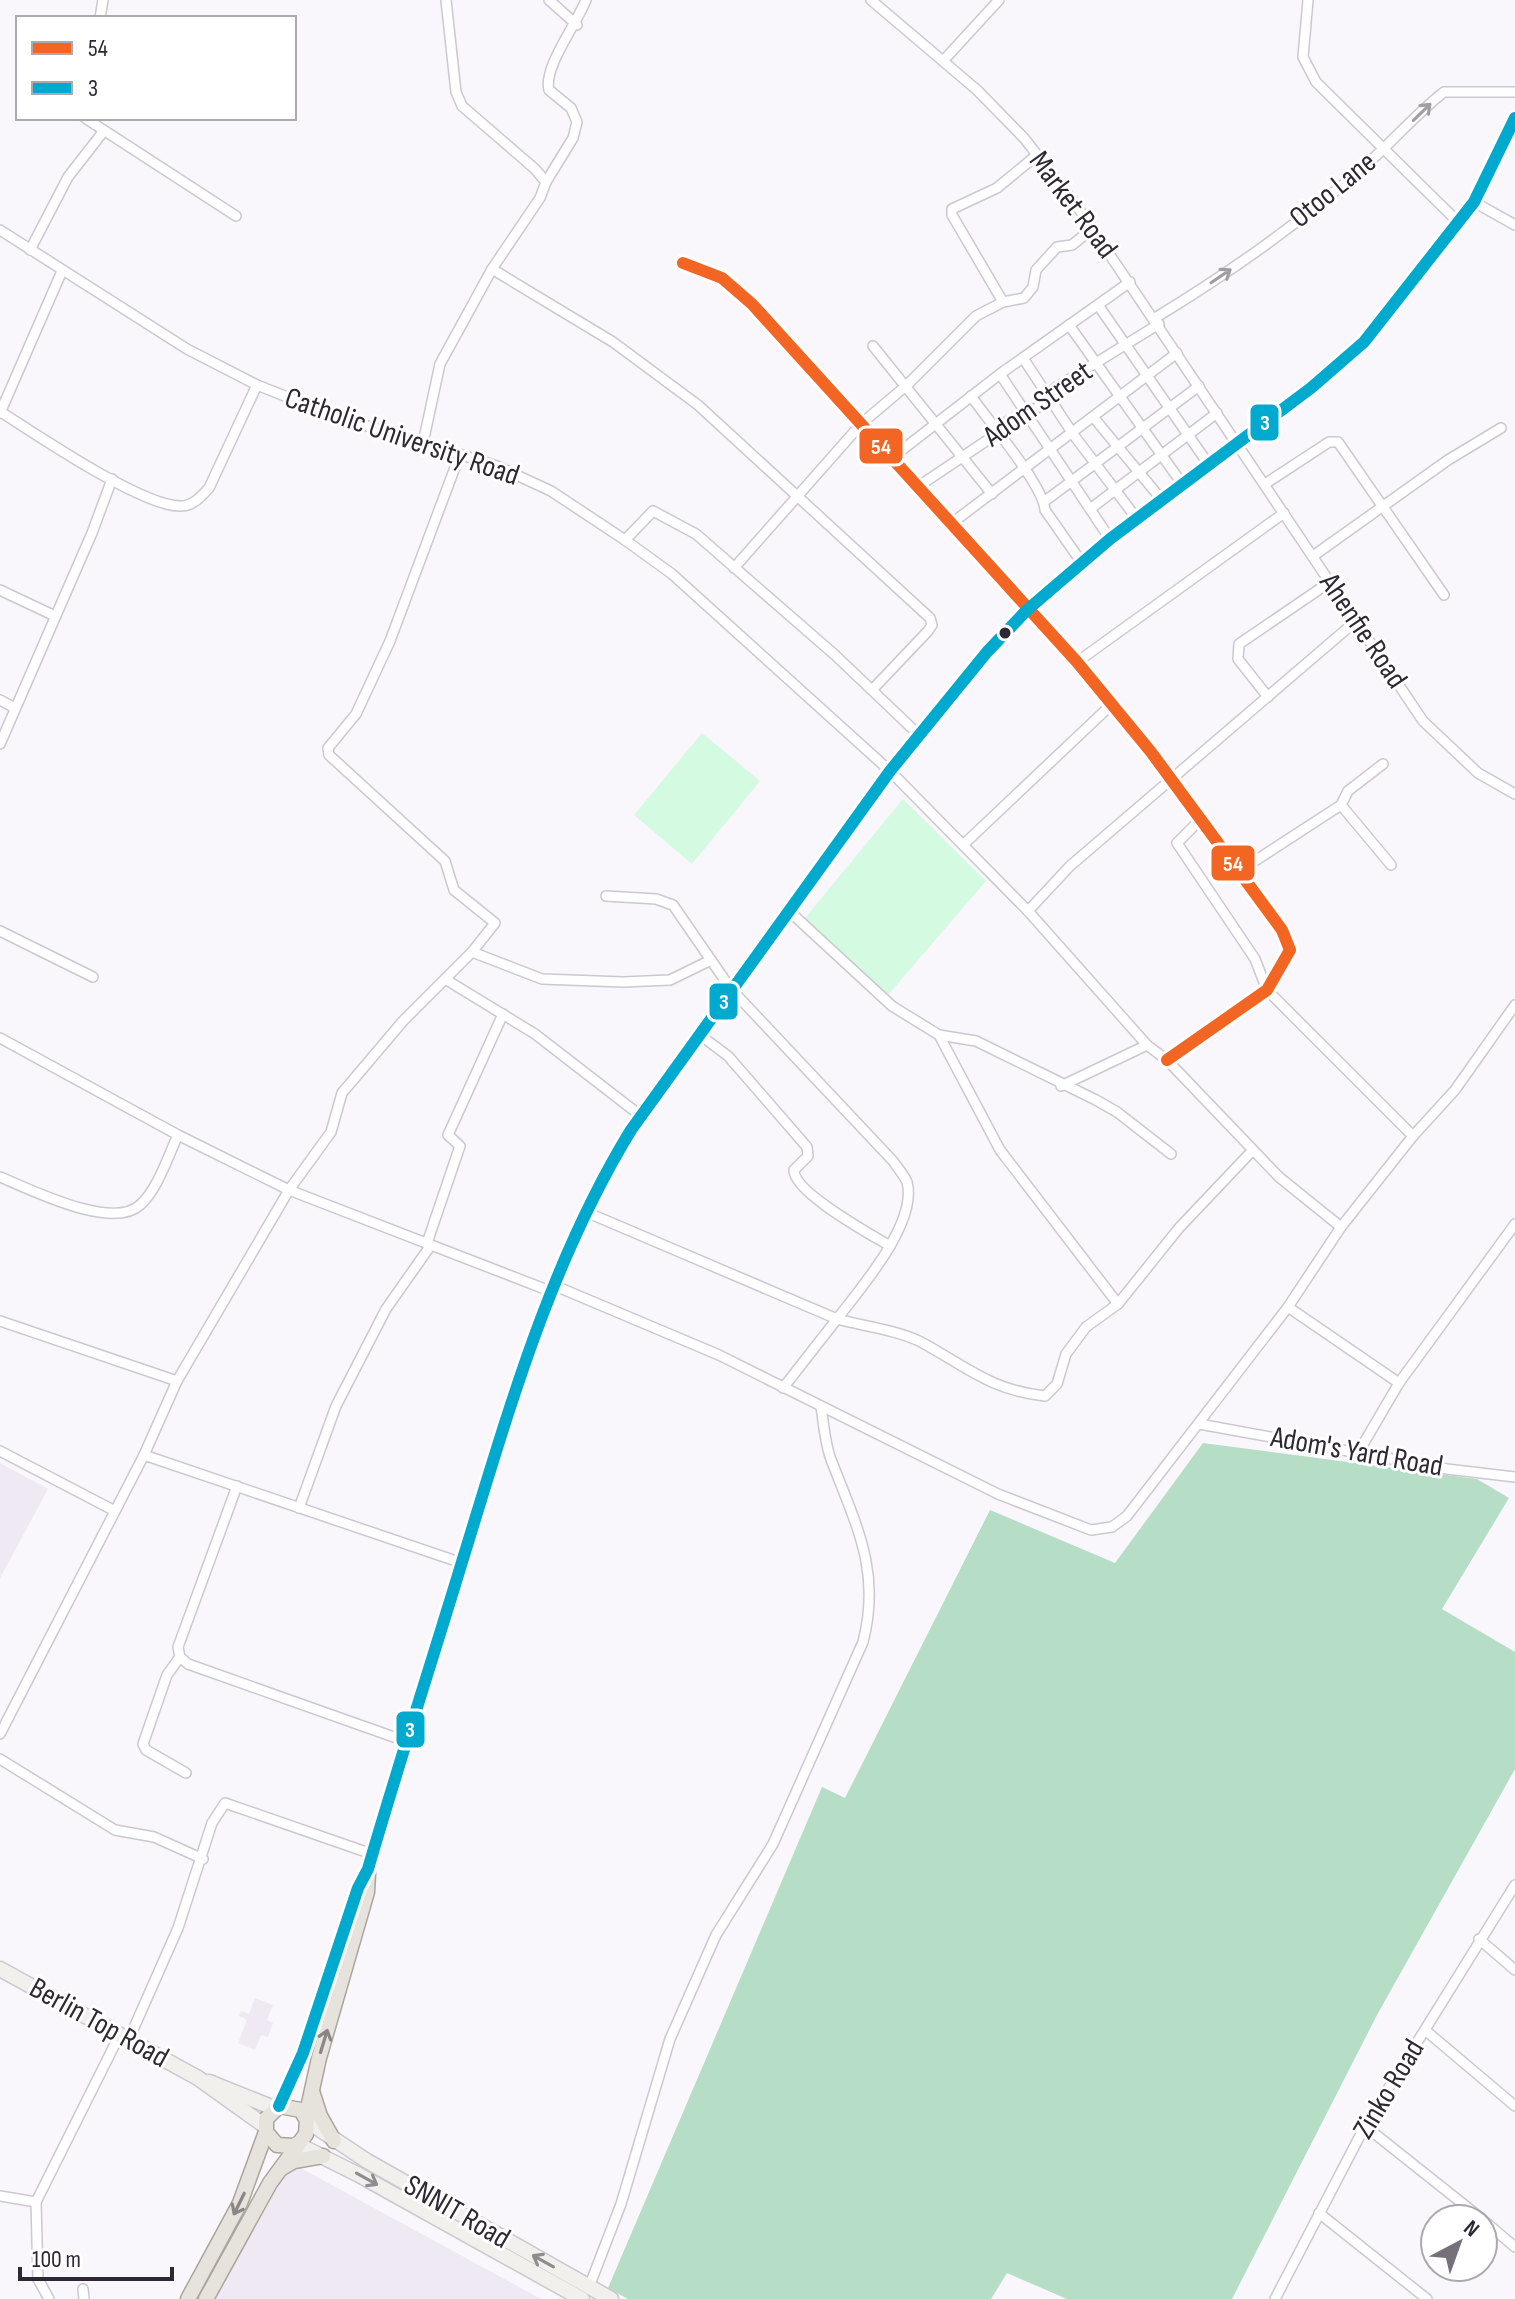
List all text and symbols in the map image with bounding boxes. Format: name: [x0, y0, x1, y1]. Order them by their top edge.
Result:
legend: [16, 16, 296, 120]
text: 54: [88, 34, 108, 63]
text: 3: [88, 74, 98, 103]
one-way arrow: [1412, 102, 1432, 121]
street label: Market Road: [1021, 144, 1125, 266]
street label: Otoo Lane: [1282, 144, 1384, 236]
one-way arrow: [1209, 268, 1232, 284]
street label: Adom Street: [976, 353, 1099, 455]
street label: Catholic University Road: [280, 380, 524, 494]
line badge: 3: [1249, 403, 1280, 442]
text: 3: [1260, 410, 1270, 437]
line badge: 54: [858, 427, 904, 465]
text: 54: [871, 434, 891, 461]
street label: Ahenfie Road: [1311, 566, 1415, 695]
unlabelled marker: [997, 625, 1013, 641]
line badge: 54: [1210, 844, 1256, 882]
text: 54: [1223, 851, 1243, 878]
line badge: 3: [708, 982, 739, 1021]
text: 3: [719, 989, 729, 1016]
street label: Adom's Yard Road: [1267, 1419, 1446, 1485]
line badge: 3: [395, 1710, 426, 1749]
text: 3: [405, 1717, 415, 1744]
street label: Berlin Top Road: [23, 1970, 175, 2076]
one-way arrow: [317, 2028, 332, 2054]
street label: Zinko Road: [1345, 2033, 1433, 2145]
street label: SNNIT Road: [398, 2167, 516, 2257]
one-way arrow: [355, 2171, 378, 2187]
one-way arrow: [231, 2192, 246, 2216]
north arrow: [1419, 2203, 1499, 2283]
text: N: [1458, 2215, 1484, 2243]
scale bar: [20, 2231, 172, 2281]
text: 100 m: [32, 2245, 81, 2274]
one-way arrow: [531, 2252, 555, 2268]

